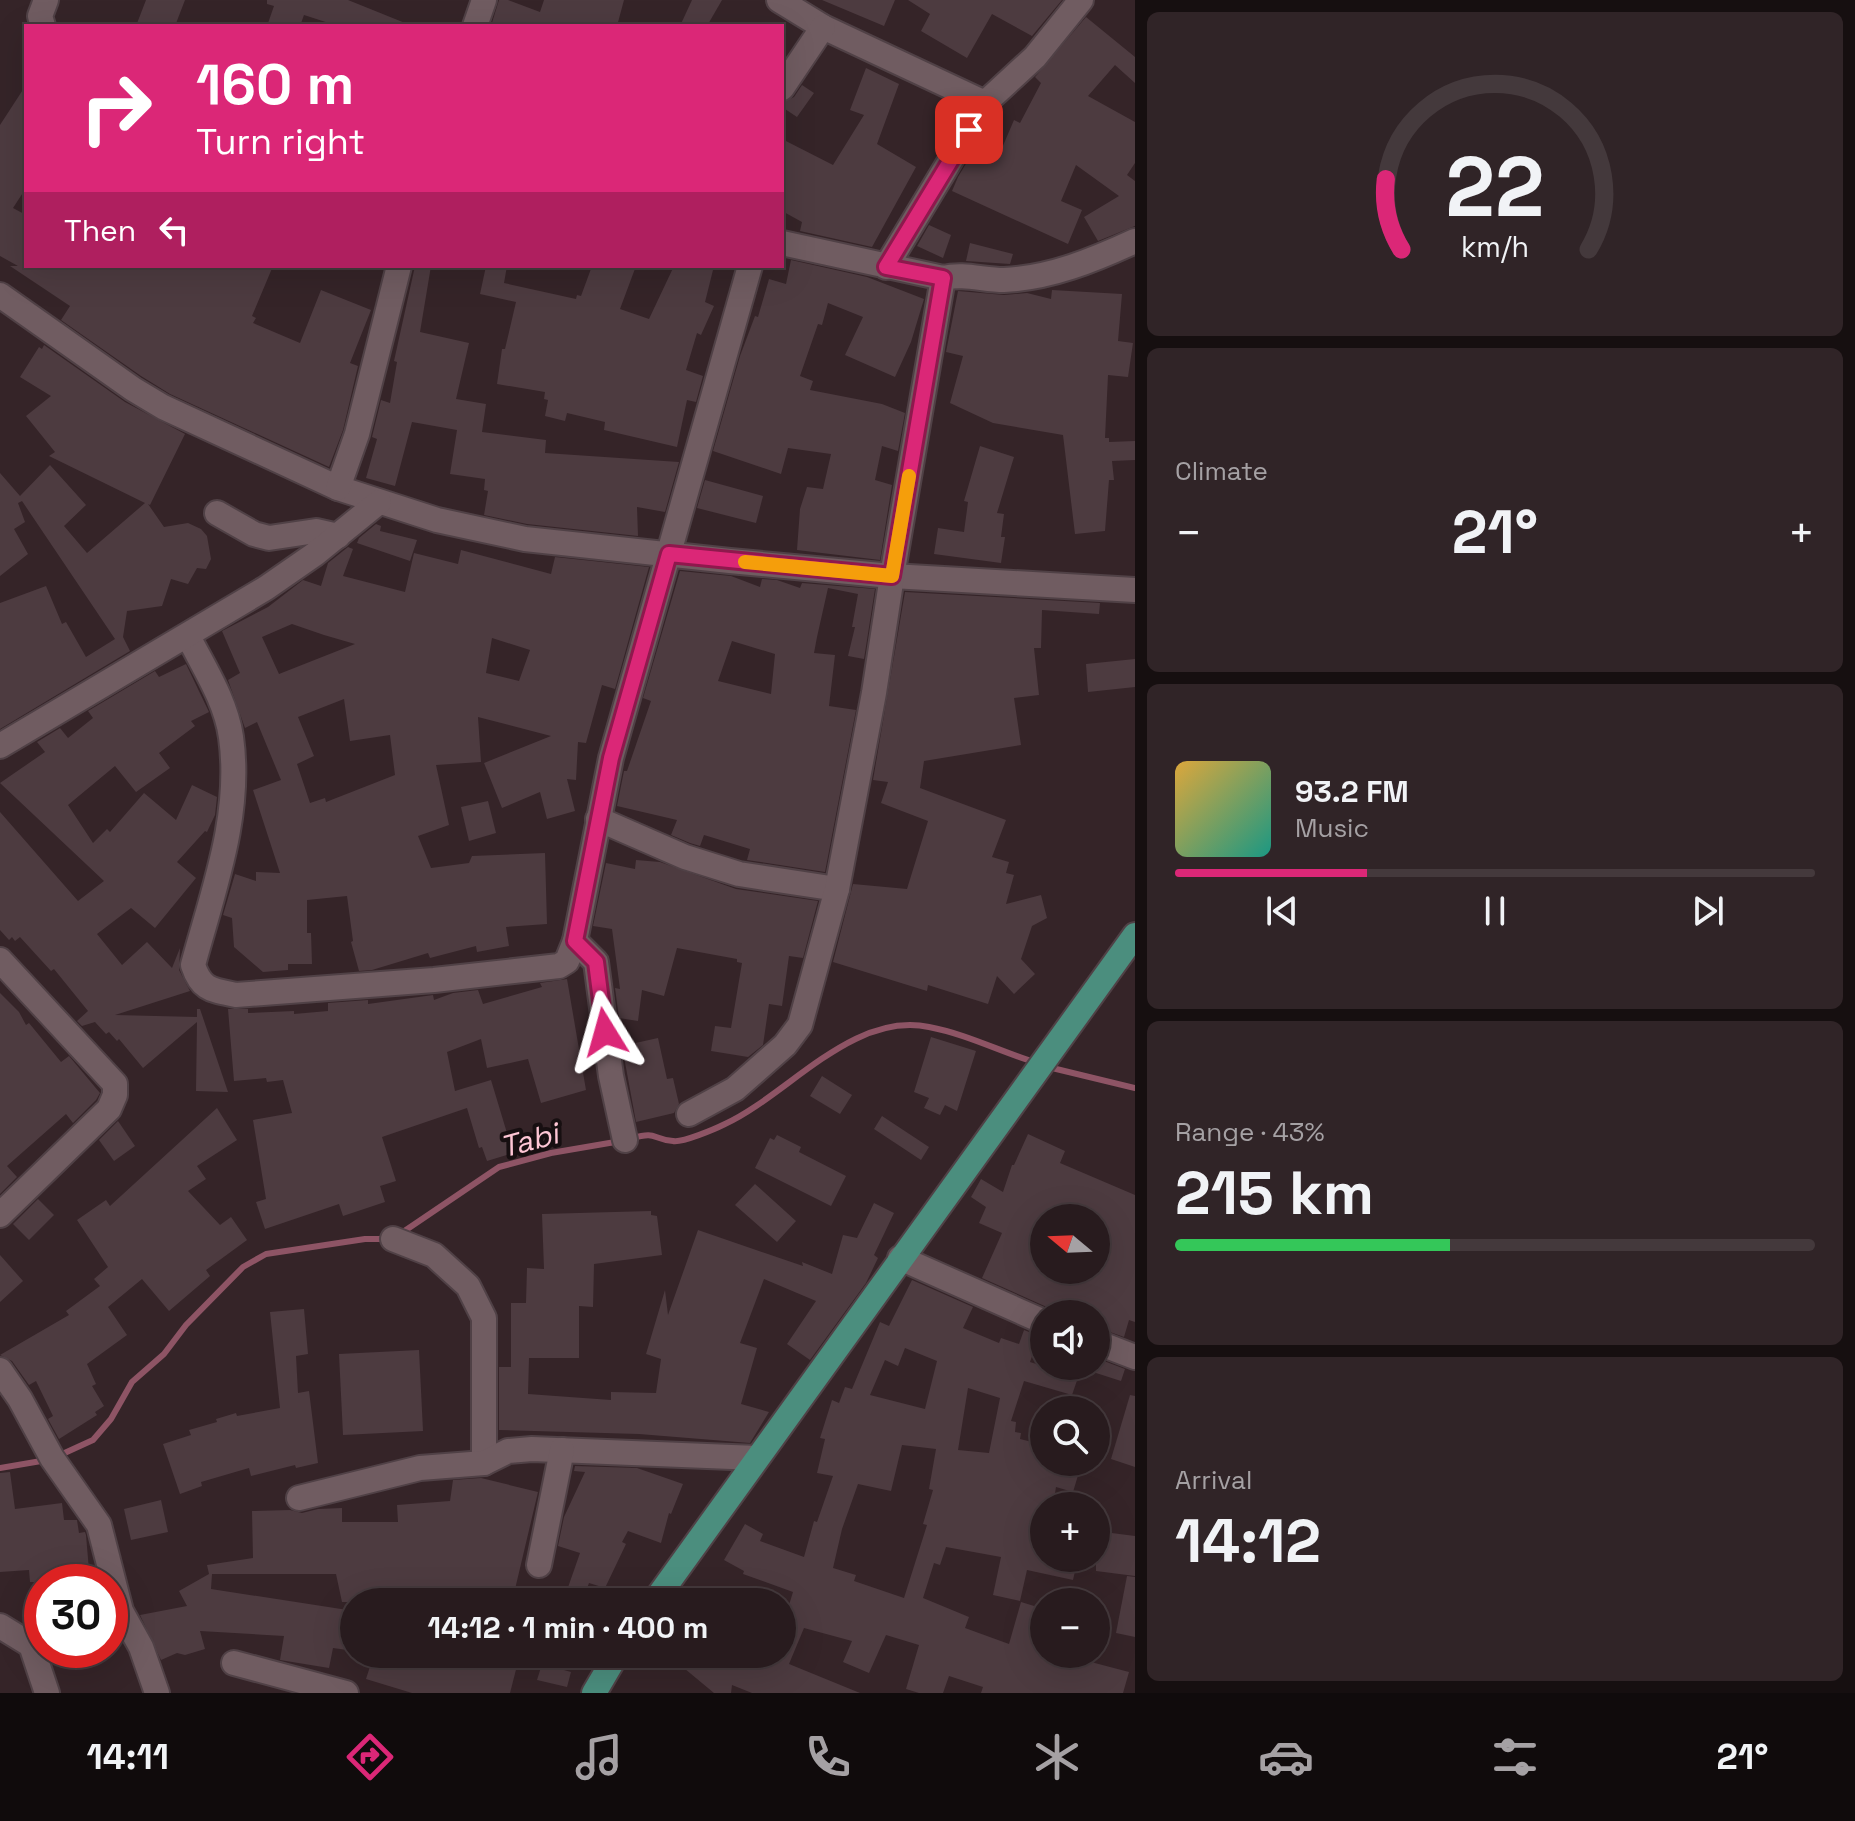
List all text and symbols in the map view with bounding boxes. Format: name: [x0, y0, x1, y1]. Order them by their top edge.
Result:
text: 160 m: [196, 49, 354, 120]
icon: right: [64, 56, 168, 160]
pin: [935, 96, 1003, 164]
icon: arrive: [947, 108, 991, 152]
text: Turn right: [196, 119, 365, 165]
text: 22: [1446, 134, 1544, 240]
icon: left: [152, 208, 196, 252]
text: Then: [64, 211, 136, 250]
text: km/h: [1461, 229, 1529, 265]
text: Climate: [1175, 454, 1268, 488]
text: 21°: [1452, 494, 1538, 571]
text: −: [1175, 505, 1202, 561]
text: +: [1788, 505, 1815, 561]
text: 93.2 FM: [1295, 772, 1409, 811]
text: Music: [1295, 811, 1369, 845]
icon: previous: [1260, 889, 1304, 933]
icon: pause: [1473, 889, 1517, 933]
icon: next: [1686, 889, 1730, 933]
position arrow: [563, 990, 647, 1074]
water label: Tabi: [495, 1113, 566, 1166]
text: Range · 43%: [1175, 1115, 1325, 1149]
text: 215 km: [1175, 1155, 1374, 1232]
north arrow: [1030, 1204, 1110, 1284]
map controls: [1030, 1204, 1110, 1668]
button: sound: [1030, 1300, 1110, 1380]
button: search: [1030, 1396, 1110, 1476]
text: Arrival: [1175, 1463, 1252, 1497]
button: +: [1030, 1492, 1110, 1572]
text: 14:12: [1175, 1503, 1321, 1580]
speed limit sign: 30: [24, 1564, 128, 1668]
button: −: [1030, 1588, 1110, 1668]
text: 14:12 · 1 min · 400 m: [428, 1608, 708, 1647]
icon: directions: [342, 1729, 398, 1785]
icon: music: [571, 1729, 627, 1785]
icon: phone: [800, 1729, 856, 1785]
icon: climate: [1029, 1729, 1085, 1785]
icon: car: [1258, 1729, 1314, 1785]
icon: filters: [1487, 1729, 1543, 1785]
text: 14:11: [87, 1734, 169, 1780]
text: 21°: [1717, 1734, 1768, 1780]

